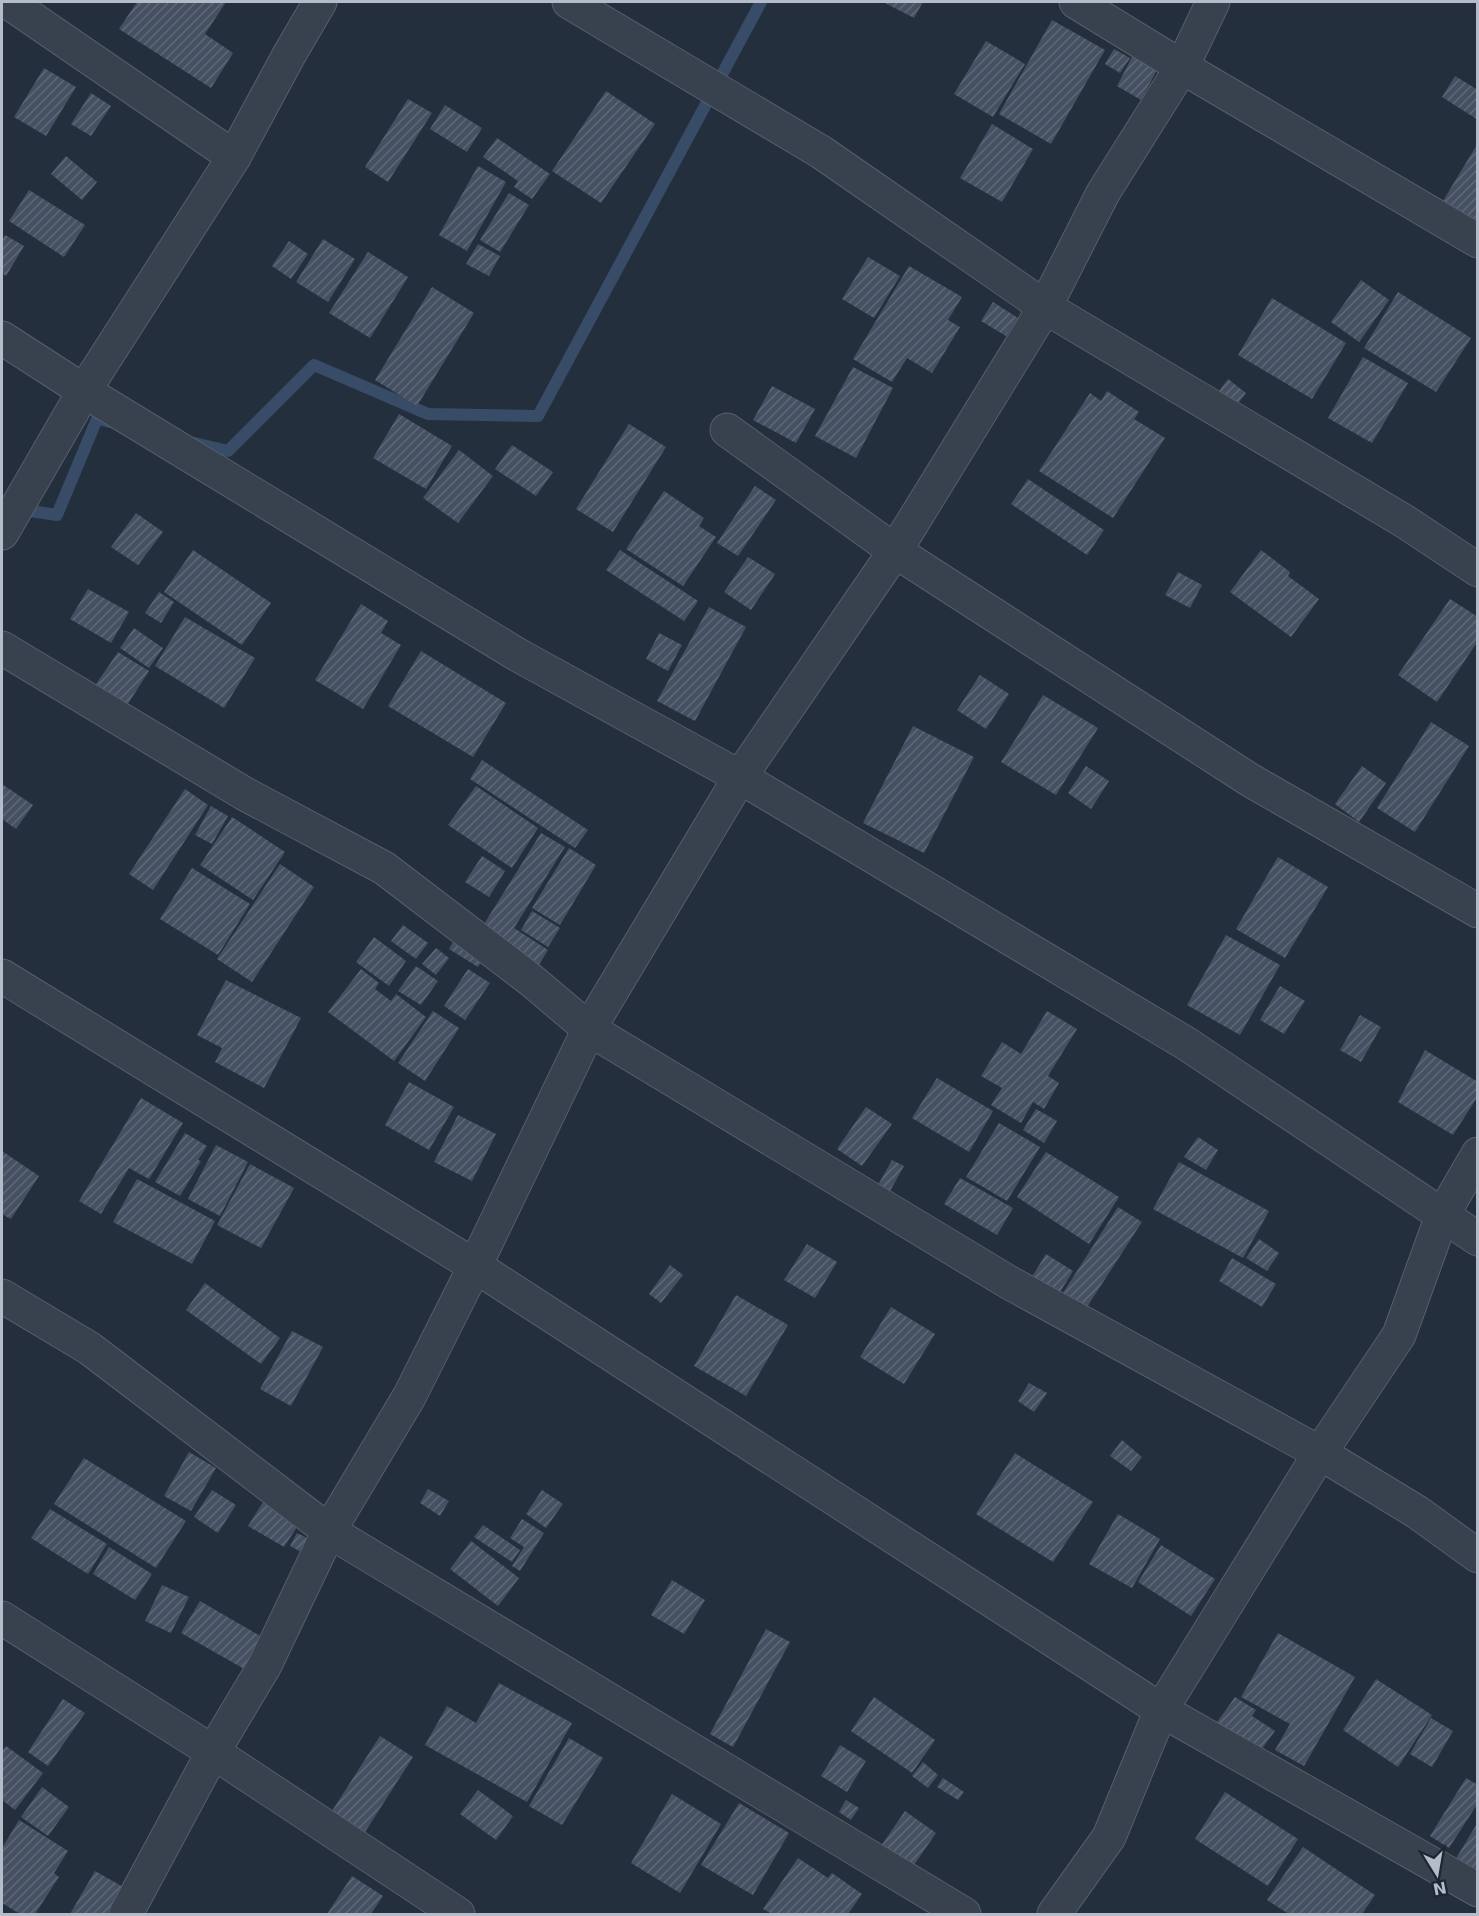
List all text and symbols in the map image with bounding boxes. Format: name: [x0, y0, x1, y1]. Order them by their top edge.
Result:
north arrow: [1407, 1844, 1467, 1904]
text: N: [1431, 1878, 1448, 1899]

